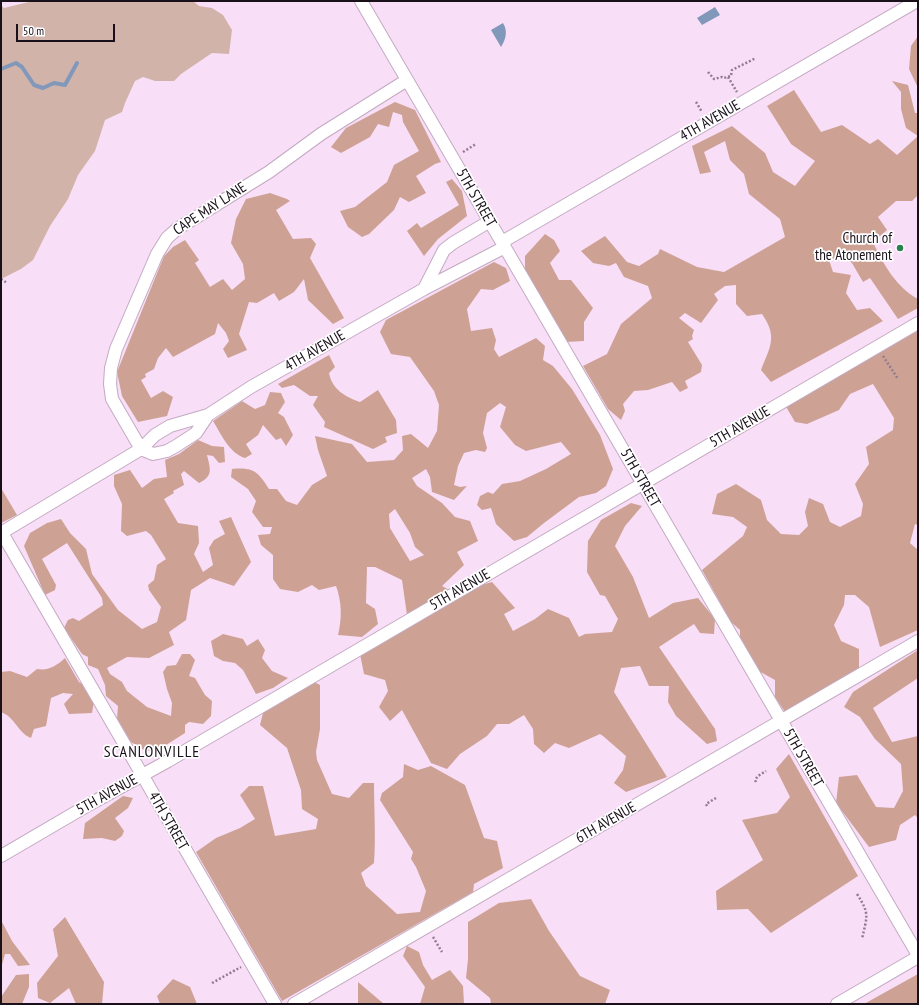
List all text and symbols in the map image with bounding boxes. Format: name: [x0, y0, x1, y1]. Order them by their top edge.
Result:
scale bar: [18, 16, 117, 42]
text: 50 m: [23, 23, 44, 38]
street label: 4TH AVENUE: [677, 96, 743, 146]
street label: 5TH STREET: [452, 166, 500, 230]
street label: CAPE MAY LANE: [170, 179, 250, 239]
place label: Church of the Atonement: [815, 230, 892, 265]
marker: Church of the Atonement: [895, 243, 905, 253]
street label: 4TH AVENUE: [282, 326, 348, 376]
street label: 5TH AVENUE: [707, 402, 773, 452]
street label: 5TH STREET: [616, 446, 664, 510]
street label: 5TH AVENUE: [427, 565, 493, 615]
street label: 5TH STREET: [779, 726, 827, 790]
district label: SCANLONVILLE: [104, 742, 200, 762]
street label: 5TH AVENUE: [73, 771, 141, 819]
street label: 4TH STREET: [144, 789, 192, 853]
street label: 6TH AVENUE: [573, 798, 639, 848]

